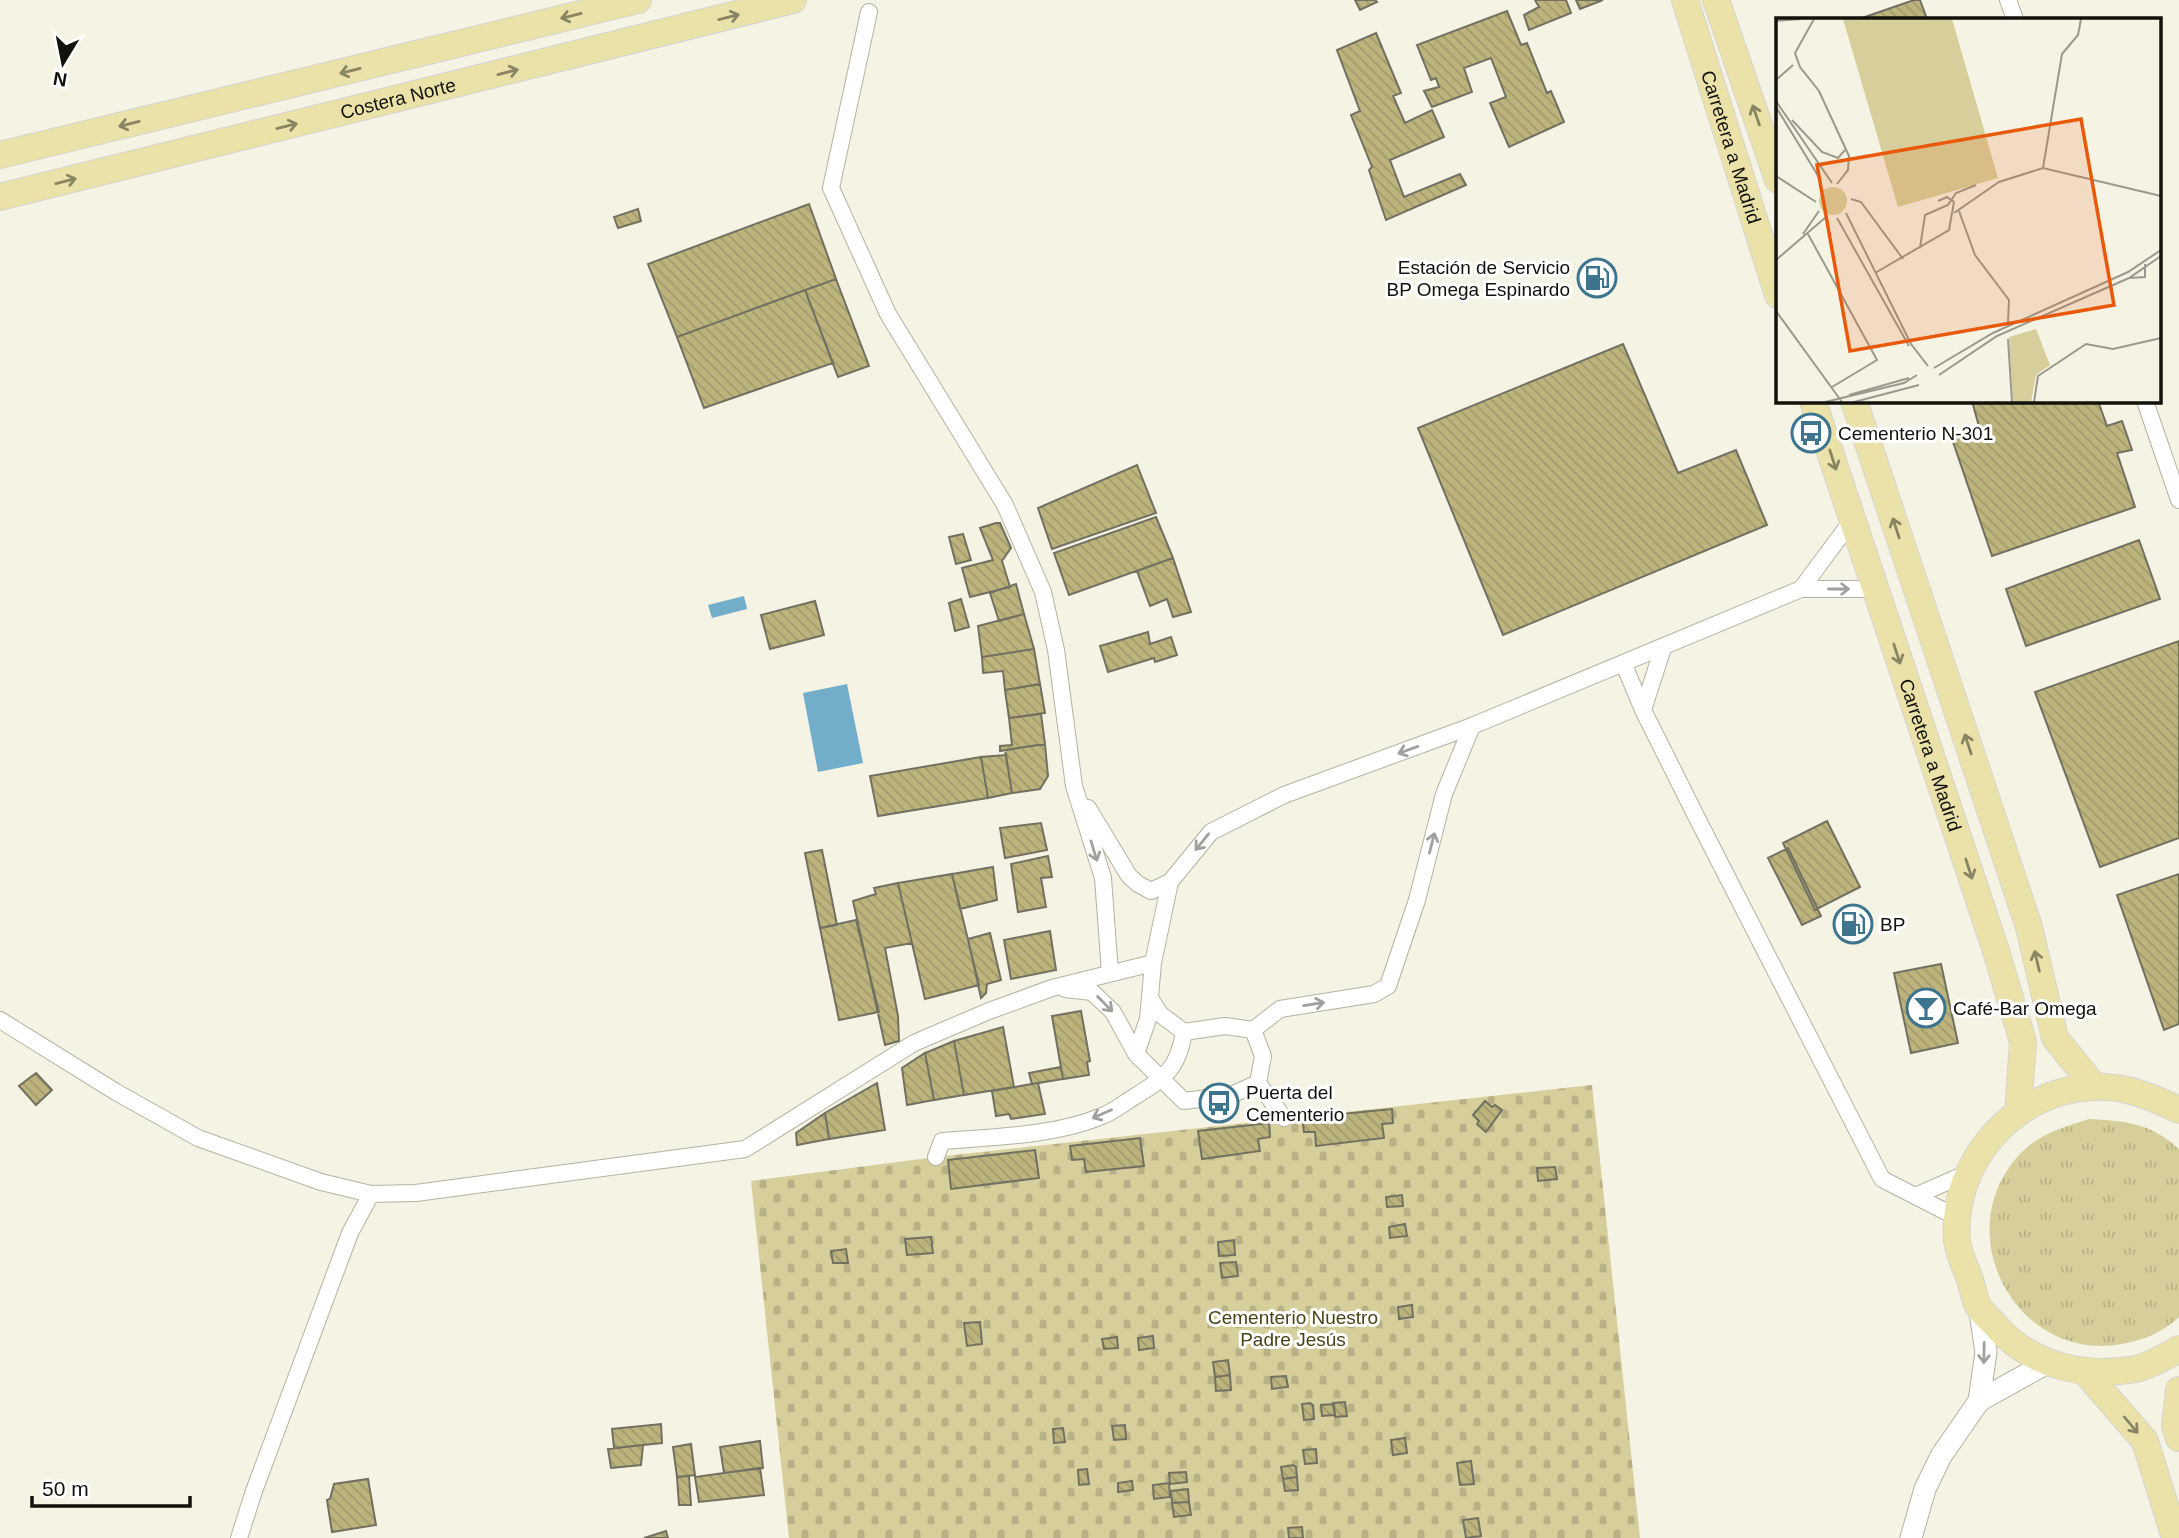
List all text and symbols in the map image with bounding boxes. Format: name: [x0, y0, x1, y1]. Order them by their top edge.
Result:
one-way arrow: [718, 9, 740, 22]
one-way arrow: [560, 10, 583, 23]
inset map: [1776, 18, 2162, 402]
north arrow: [28, 28, 98, 98]
one-way arrow: [339, 65, 362, 78]
one-way arrow: [496, 65, 519, 78]
text: N: [52, 68, 69, 91]
street label: Carretera a Madrid: [1697, 68, 1765, 226]
street label: Costera Norte: [338, 74, 458, 123]
one-way arrow: [1749, 105, 1761, 127]
one-way arrow: [118, 118, 141, 131]
one-way arrow: [275, 119, 298, 133]
one-way arrow: [54, 174, 77, 187]
place label: Estación de Servicio BP Omega Espinardo: [1387, 257, 1570, 300]
fuel station icon: Estación de Servicio BP Omega Espinardo: [1576, 257, 1618, 299]
bus stop icon: Cementerio N-301: [1790, 412, 1832, 454]
place label: Cementerio N-301: [1838, 423, 1993, 444]
one-way arrow: [1827, 449, 1840, 471]
one-way arrow: [1889, 518, 1901, 540]
one-way arrow: [1827, 582, 1850, 596]
one-way arrow: [1892, 642, 1904, 664]
street label: Carretera a Madrid: [1896, 676, 1966, 834]
one-way arrow: [1961, 733, 1974, 755]
one-way arrow: [1398, 745, 1420, 757]
one-way arrow: [1426, 832, 1439, 854]
one-way arrow: [1195, 833, 1210, 851]
one-way arrow: [1089, 840, 1102, 862]
one-way arrow: [1964, 858, 1976, 880]
fuel station icon: BP: [1832, 903, 1874, 945]
place label: BP: [1880, 914, 1905, 935]
one-way arrow: [2030, 950, 2043, 973]
bar icon: Café-Bar Omega: [1905, 987, 1947, 1029]
one-way arrow: [1096, 996, 1113, 1013]
one-way arrow: [1302, 997, 1325, 1010]
place label: Café-Bar Omega: [1953, 998, 2097, 1019]
bus stop icon: Puerta del Cementerio: [1198, 1082, 1240, 1124]
place label: Puerta del Cementerio: [1246, 1082, 1344, 1125]
one-way arrow: [1092, 1108, 1113, 1121]
park label: Cementerio Nuestro Padre Jesús: [1208, 1307, 1378, 1350]
one-way arrow: [1978, 1342, 1991, 1365]
one-way arrow: [2123, 1415, 2139, 1433]
scale bar: [32, 1464, 189, 1508]
text: 50 m: [42, 1477, 89, 1500]

